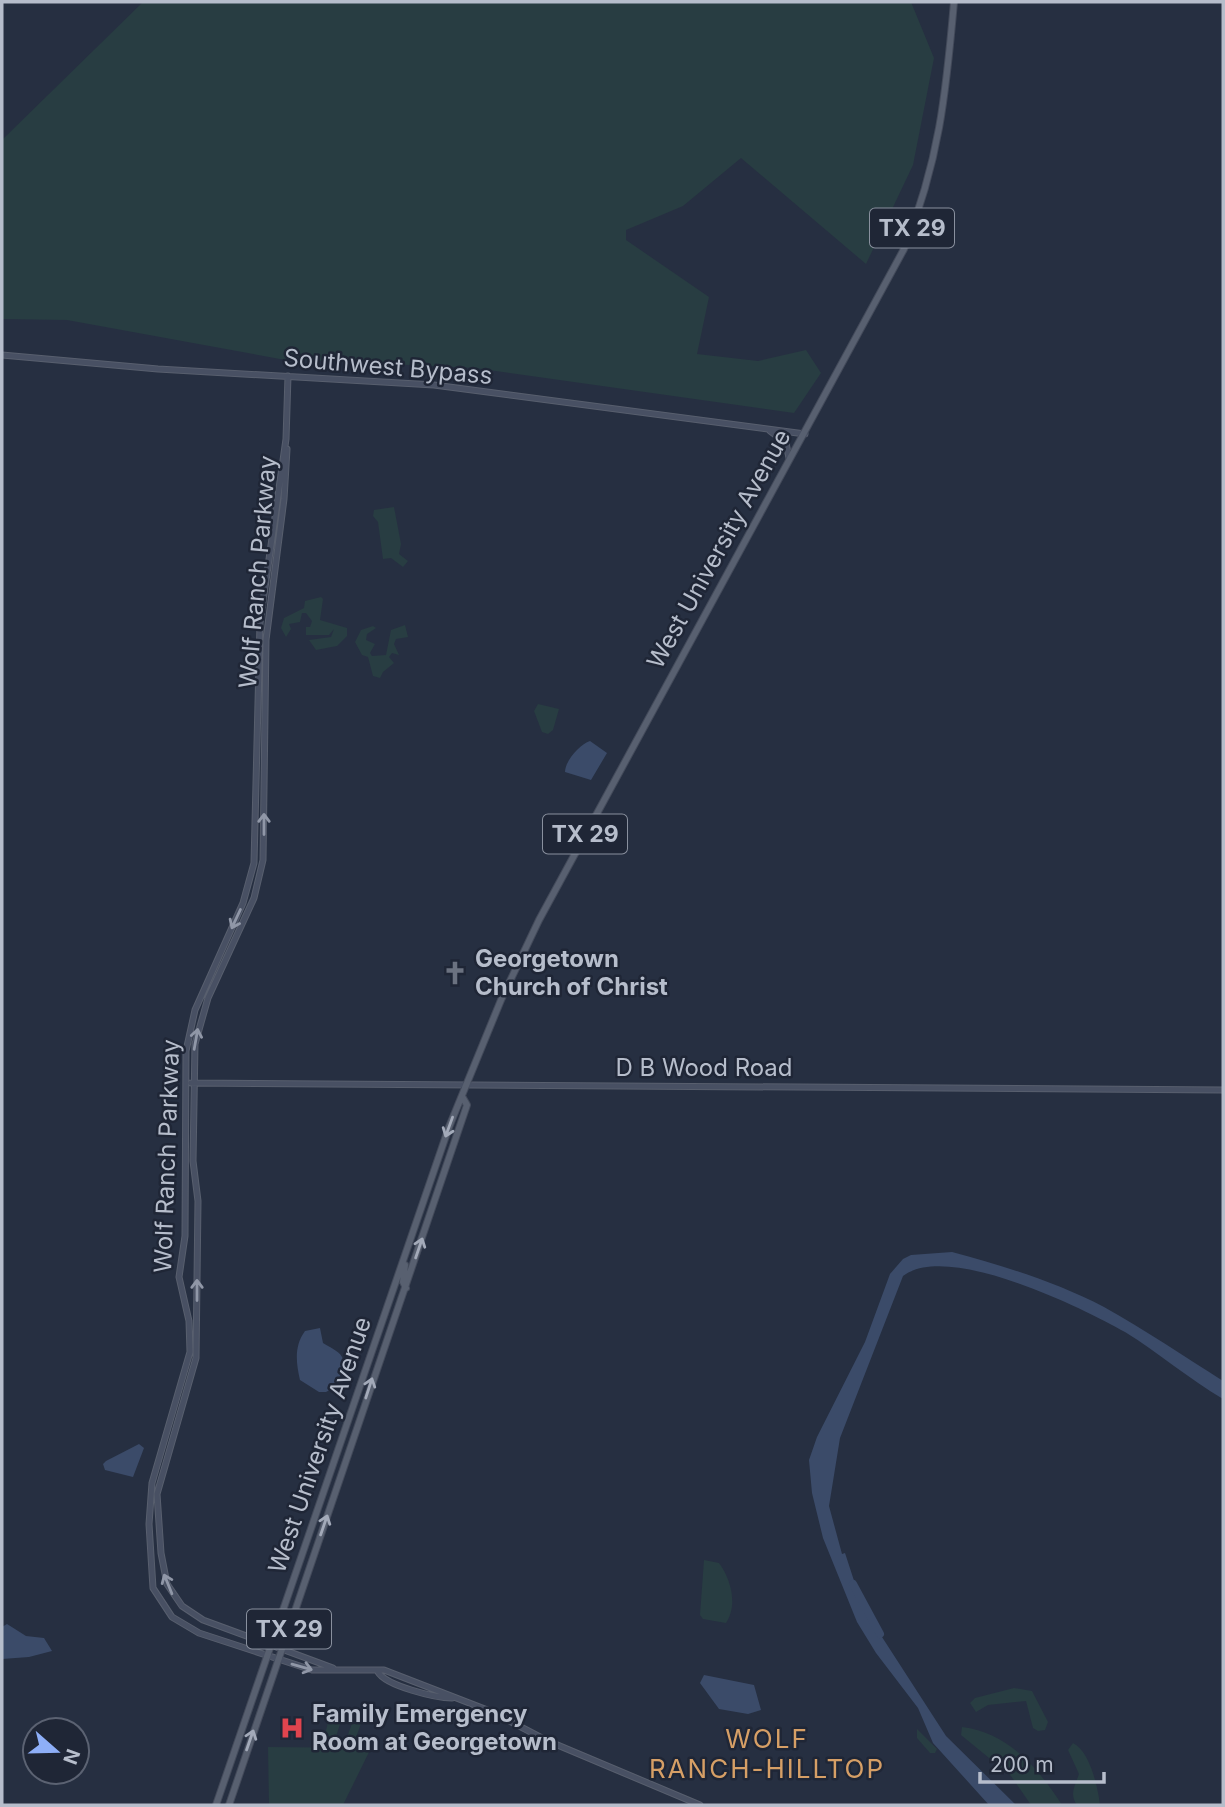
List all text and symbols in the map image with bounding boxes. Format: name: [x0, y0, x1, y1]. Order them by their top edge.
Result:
road number: TX 29: [870, 208, 954, 247]
street label: Southwest Bypass: [282, 343, 494, 390]
street label: West University Avenue: [641, 424, 796, 673]
street label: Wolf Ranch Parkway: [233, 454, 282, 690]
one-way arrow: [257, 813, 271, 836]
road number: TX 29: [543, 814, 627, 854]
one-way arrow: [229, 908, 242, 929]
place label: Georgetown Church of Christ: [475, 944, 668, 1001]
church icon: Georgetown Church of Christ: [441, 959, 469, 987]
one-way arrow: [190, 1028, 203, 1051]
street label: Wolf Ranch Parkway: [148, 1039, 185, 1273]
street label: D B Wood Road: [615, 1053, 793, 1082]
one-way arrow: [442, 1115, 454, 1137]
one-way arrow: [414, 1237, 426, 1259]
one-way arrow: [190, 1279, 204, 1302]
street label: West University Avenue: [262, 1313, 377, 1577]
one-way arrow: [363, 1377, 376, 1399]
one-way arrow: [319, 1515, 332, 1537]
one-way arrow: [161, 1574, 174, 1595]
road number: TX 29: [247, 1610, 331, 1648]
one-way arrow: [290, 1661, 312, 1674]
place label: Family Emergency Room at Georgetown: [312, 1699, 557, 1756]
hospital icon: Family Emergency Room at Georgetown: [278, 1714, 306, 1742]
north arrow: [21, 1716, 91, 1786]
district label: WOLF RANCH-HILLTOP: [649, 1723, 885, 1784]
one-way arrow: [245, 1730, 257, 1752]
scale bar: [980, 1741, 1104, 1785]
text: N: [58, 1746, 85, 1767]
text: 200 m: [990, 1752, 1054, 1777]

